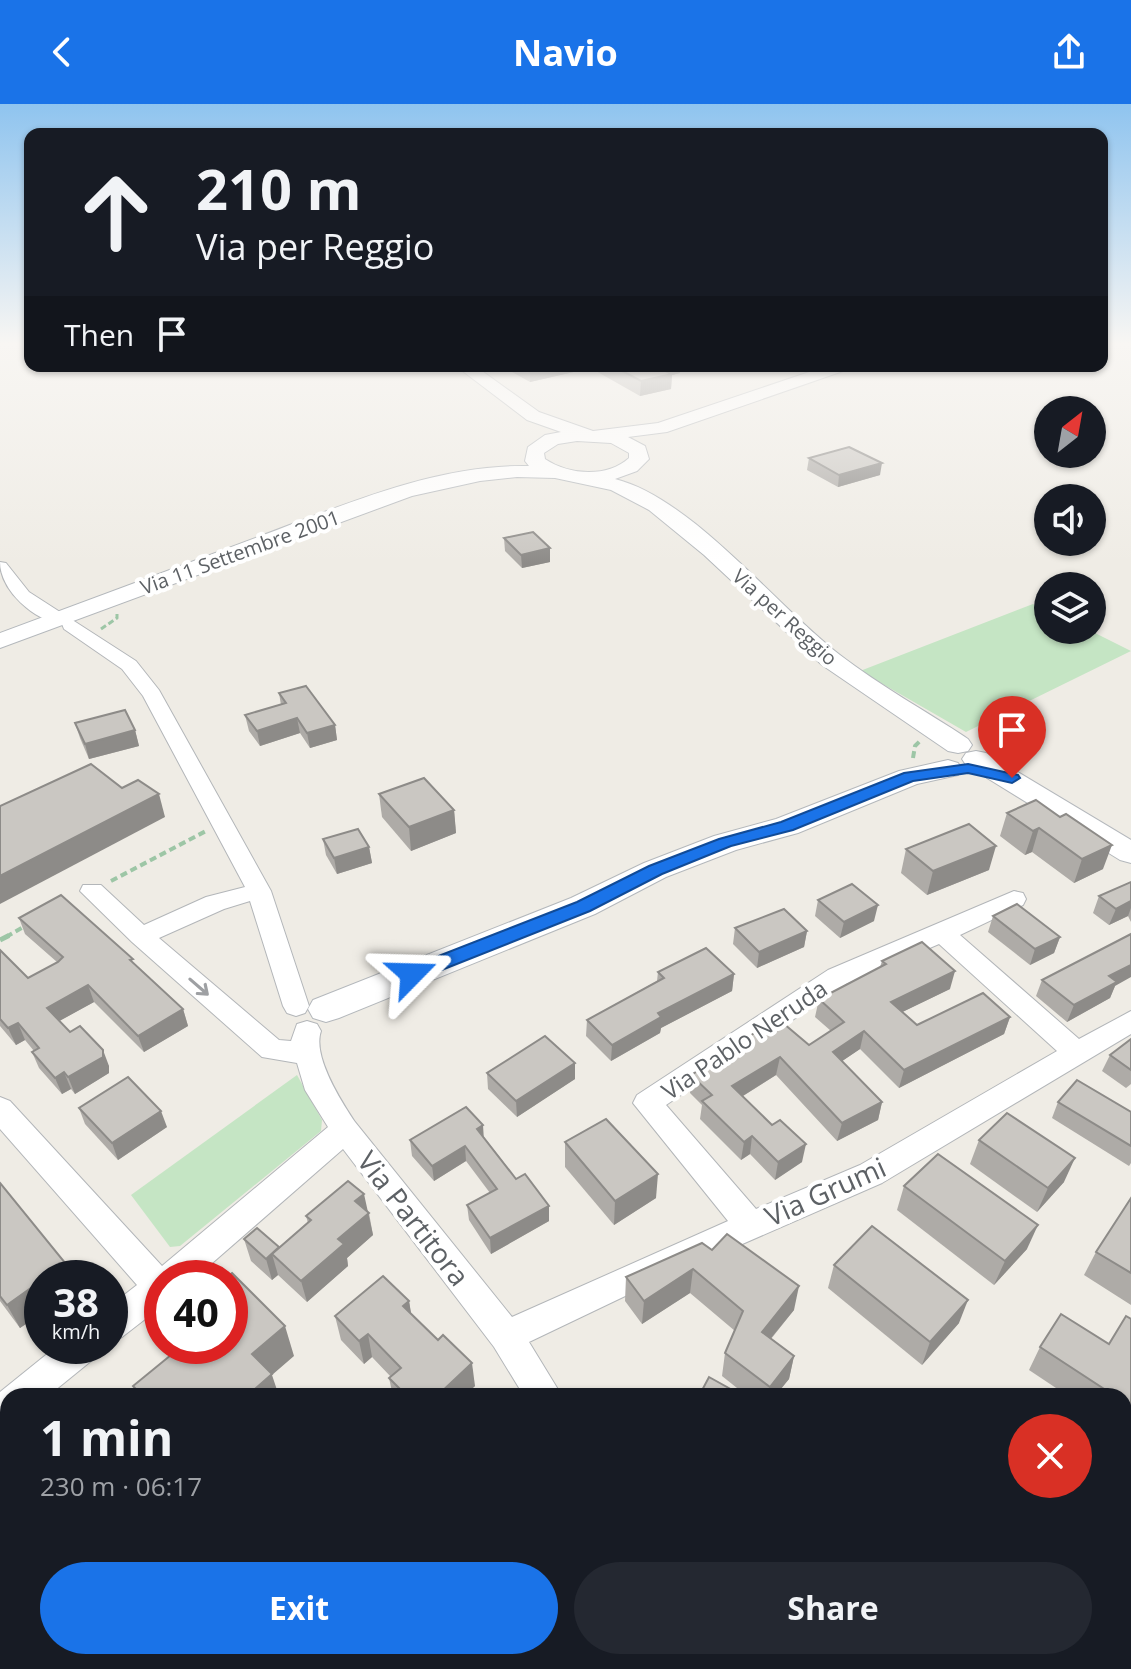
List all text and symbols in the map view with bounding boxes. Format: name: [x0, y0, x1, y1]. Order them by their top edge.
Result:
text: Navio: [513, 28, 618, 77]
icon: back: [40, 30, 84, 74]
icon: share: [1047, 30, 1091, 74]
text: 210 m: [196, 150, 362, 226]
icon: ahead: [64, 160, 168, 264]
text: Via per Reggio: [196, 222, 434, 271]
icon: arrive: [150, 312, 194, 356]
text: Then: [64, 314, 134, 355]
north arrow: [1034, 396, 1106, 468]
map controls: [1034, 396, 1106, 644]
button: sound: [1034, 484, 1106, 556]
street label: Via 11 Settembre 2001: [137, 503, 343, 601]
street label: Via per Reggio: [727, 563, 843, 671]
button: layers: [1034, 572, 1106, 644]
pin: [978, 696, 1046, 778]
icon: arrive: [990, 708, 1034, 752]
position arrow: [370, 932, 454, 1016]
street label: Via Pablo Neruda: [655, 971, 833, 1107]
one-way arrow: [189, 978, 209, 996]
street label: Via Partitora: [349, 1143, 479, 1293]
street label: Via Grumi: [759, 1147, 891, 1235]
speed limit sign: 40: [144, 1260, 248, 1364]
text: 38: [53, 1274, 99, 1329]
text: km/h: [52, 1318, 100, 1345]
text: 1 min: [40, 1405, 173, 1470]
button: close: [1008, 1414, 1092, 1498]
text: 230 m · 06:17: [40, 1468, 202, 1504]
button: Exit: [40, 1562, 558, 1654]
button: Share: [574, 1562, 1092, 1654]

